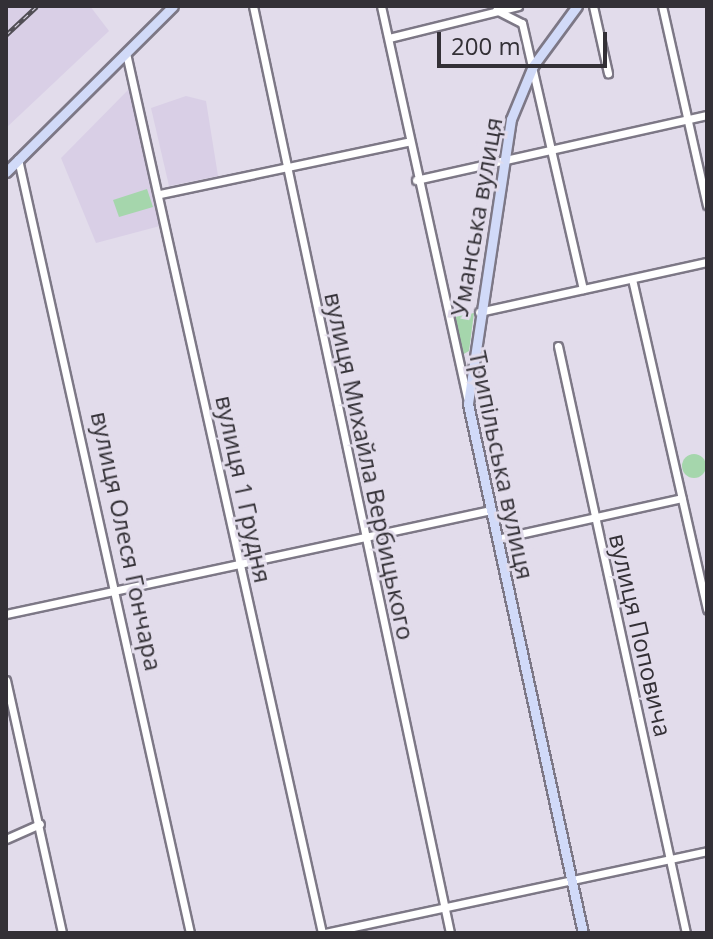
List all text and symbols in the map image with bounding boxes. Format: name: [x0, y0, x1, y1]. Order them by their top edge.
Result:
scale bar: [441, 16, 611, 66]
text: 200 m: [451, 29, 521, 62]
street label: Уманська вулиця: [444, 115, 508, 319]
street label: вулиця Михайла Вербицького: [319, 290, 421, 642]
street label: Трипільська вулиця: [464, 348, 540, 582]
street label: вулиця 1 Грудня: [210, 393, 278, 585]
street label: вулиця Олеся Гончара: [85, 409, 169, 673]
street label: вулиця Поповича: [604, 531, 678, 739]

